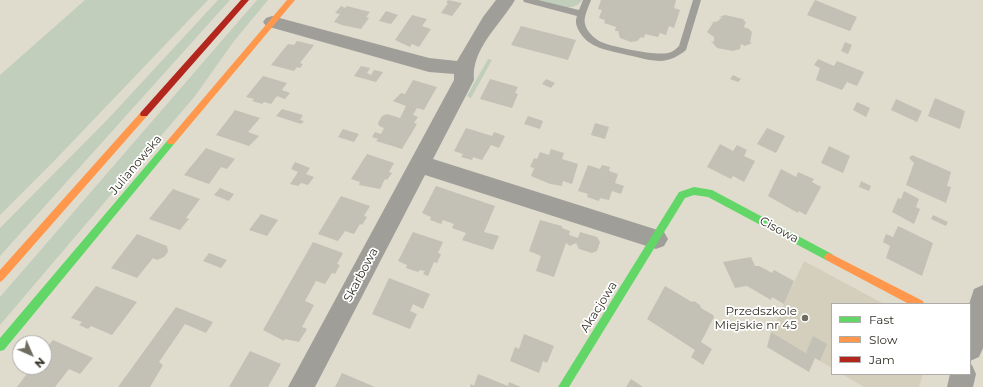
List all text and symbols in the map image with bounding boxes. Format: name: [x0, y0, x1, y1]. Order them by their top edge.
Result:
street label: Julianowska: [107, 132, 165, 198]
street label: Cisowa: [757, 214, 801, 246]
street label: Skarbowa: [341, 246, 381, 304]
street label: Akacjowa: [578, 279, 620, 335]
legend: [831, 303, 971, 375]
place label: Przedszkole Miejskie nr 45: [714, 304, 797, 332]
text: Fast: [869, 312, 894, 327]
marker: Przedszkole Miejskie nr 45: [800, 313, 810, 323]
text: Slow: [869, 332, 898, 347]
north arrow: [12, 335, 52, 375]
text: Jam: [869, 352, 895, 367]
text: N: [32, 355, 48, 371]

